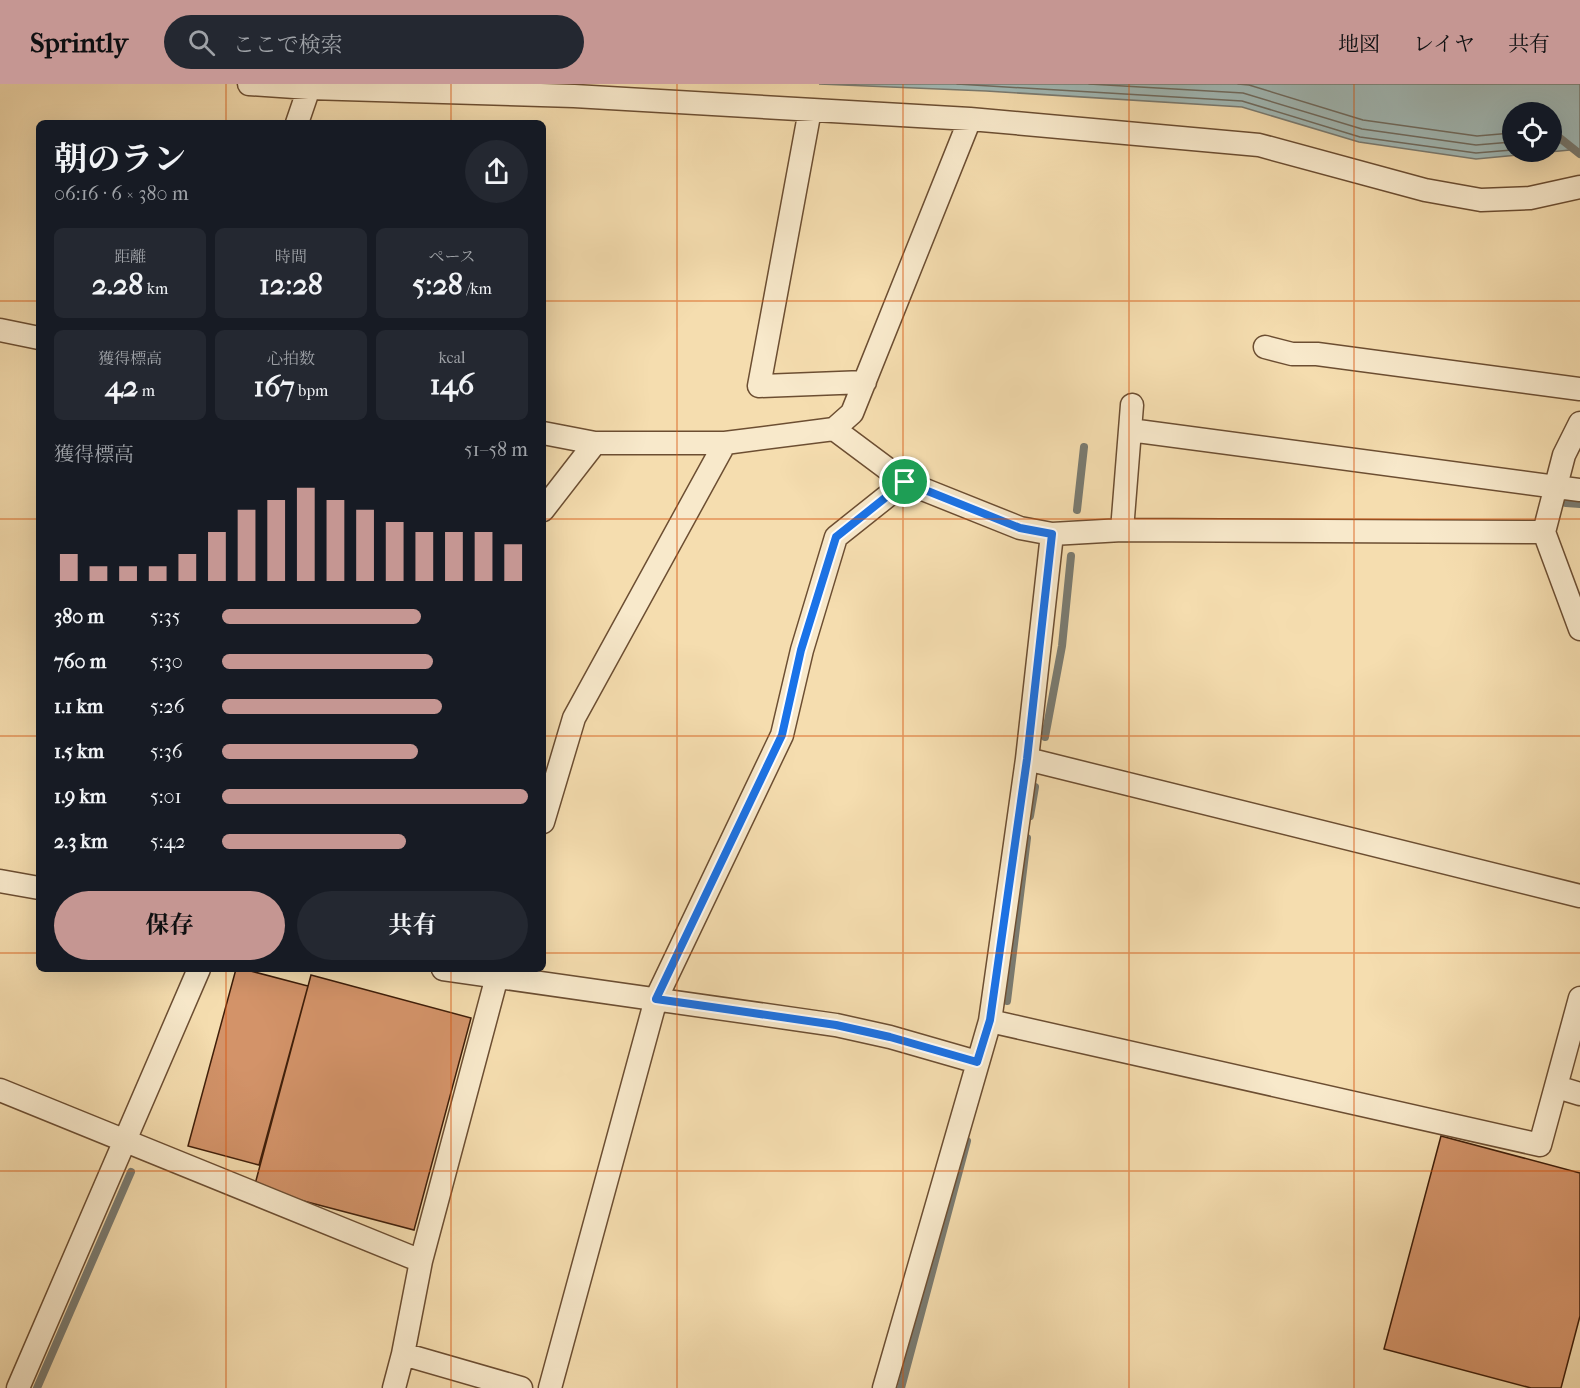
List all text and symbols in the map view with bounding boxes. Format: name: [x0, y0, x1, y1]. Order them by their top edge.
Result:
search box: [164, 15, 584, 69]
text: Sprintly: [30, 26, 128, 59]
icon: search: [185, 26, 218, 59]
text: ここで検索: [233, 32, 343, 58]
text: 地図: [1338, 32, 1380, 56]
text: レイヤ: [1413, 32, 1475, 56]
text: 共有: [1508, 32, 1550, 56]
map controls: [1502, 102, 1562, 162]
button: locate: [1502, 102, 1562, 162]
text: 朝のラン: [54, 140, 186, 179]
button: share: [465, 140, 528, 203]
text: 06:16 · 6 × 380 m: [54, 182, 189, 205]
text: 距離: [114, 247, 146, 266]
text: 時間: [275, 247, 307, 266]
text: ペース: [428, 247, 476, 266]
text: 2.28: [92, 267, 143, 302]
text: 12:28: [259, 267, 323, 302]
text: 5:28: [412, 267, 463, 302]
text: km: [143, 279, 168, 298]
text: /km: [463, 279, 492, 298]
text: kcal: [439, 348, 465, 367]
text: 獲得標高: [98, 349, 162, 368]
text: 心拍数: [267, 349, 315, 368]
text: 146: [430, 367, 474, 402]
text: 42: [105, 369, 138, 404]
text: 167: [254, 369, 295, 404]
text: m: [138, 381, 155, 400]
text: bpm: [295, 381, 328, 400]
text: 51–58 m: [464, 438, 528, 461]
text: 獲得標高: [54, 443, 134, 466]
pin: [879, 456, 930, 507]
icon: arrive: [888, 465, 921, 498]
text: 380 m: [54, 605, 104, 628]
text: 5:35: [150, 605, 180, 628]
text: 760 m: [54, 650, 106, 673]
text: 5:30: [150, 650, 183, 673]
text: 1.1 km: [54, 695, 103, 718]
text: 5:26: [150, 695, 185, 718]
text: 1.5 km: [54, 740, 104, 763]
text: 5:36: [150, 740, 183, 763]
text: 1.9 km: [54, 785, 106, 808]
text: 5:01: [150, 785, 182, 808]
text: 2.3 km: [54, 830, 108, 853]
text: 5:42: [150, 830, 186, 853]
button: 保存: [54, 891, 285, 960]
button: 共有: [297, 891, 528, 960]

